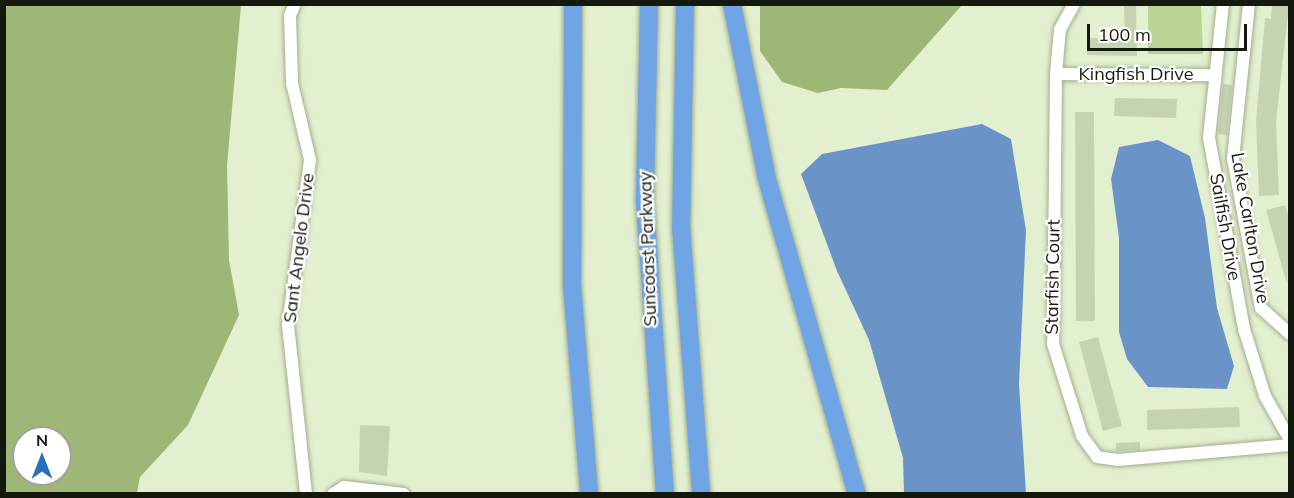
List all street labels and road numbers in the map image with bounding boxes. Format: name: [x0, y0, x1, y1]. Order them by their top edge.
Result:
street label: Kingfish Drive: [1078, 63, 1194, 85]
street label: Lake Carlton Drive: [1226, 151, 1274, 305]
street label: Suncoast Parkway: [634, 171, 662, 327]
street label: Sant Angelo Drive: [279, 172, 319, 324]
street label: Sailfish Drive: [1205, 172, 1245, 282]
street label: Starfish Court: [1041, 219, 1065, 335]

